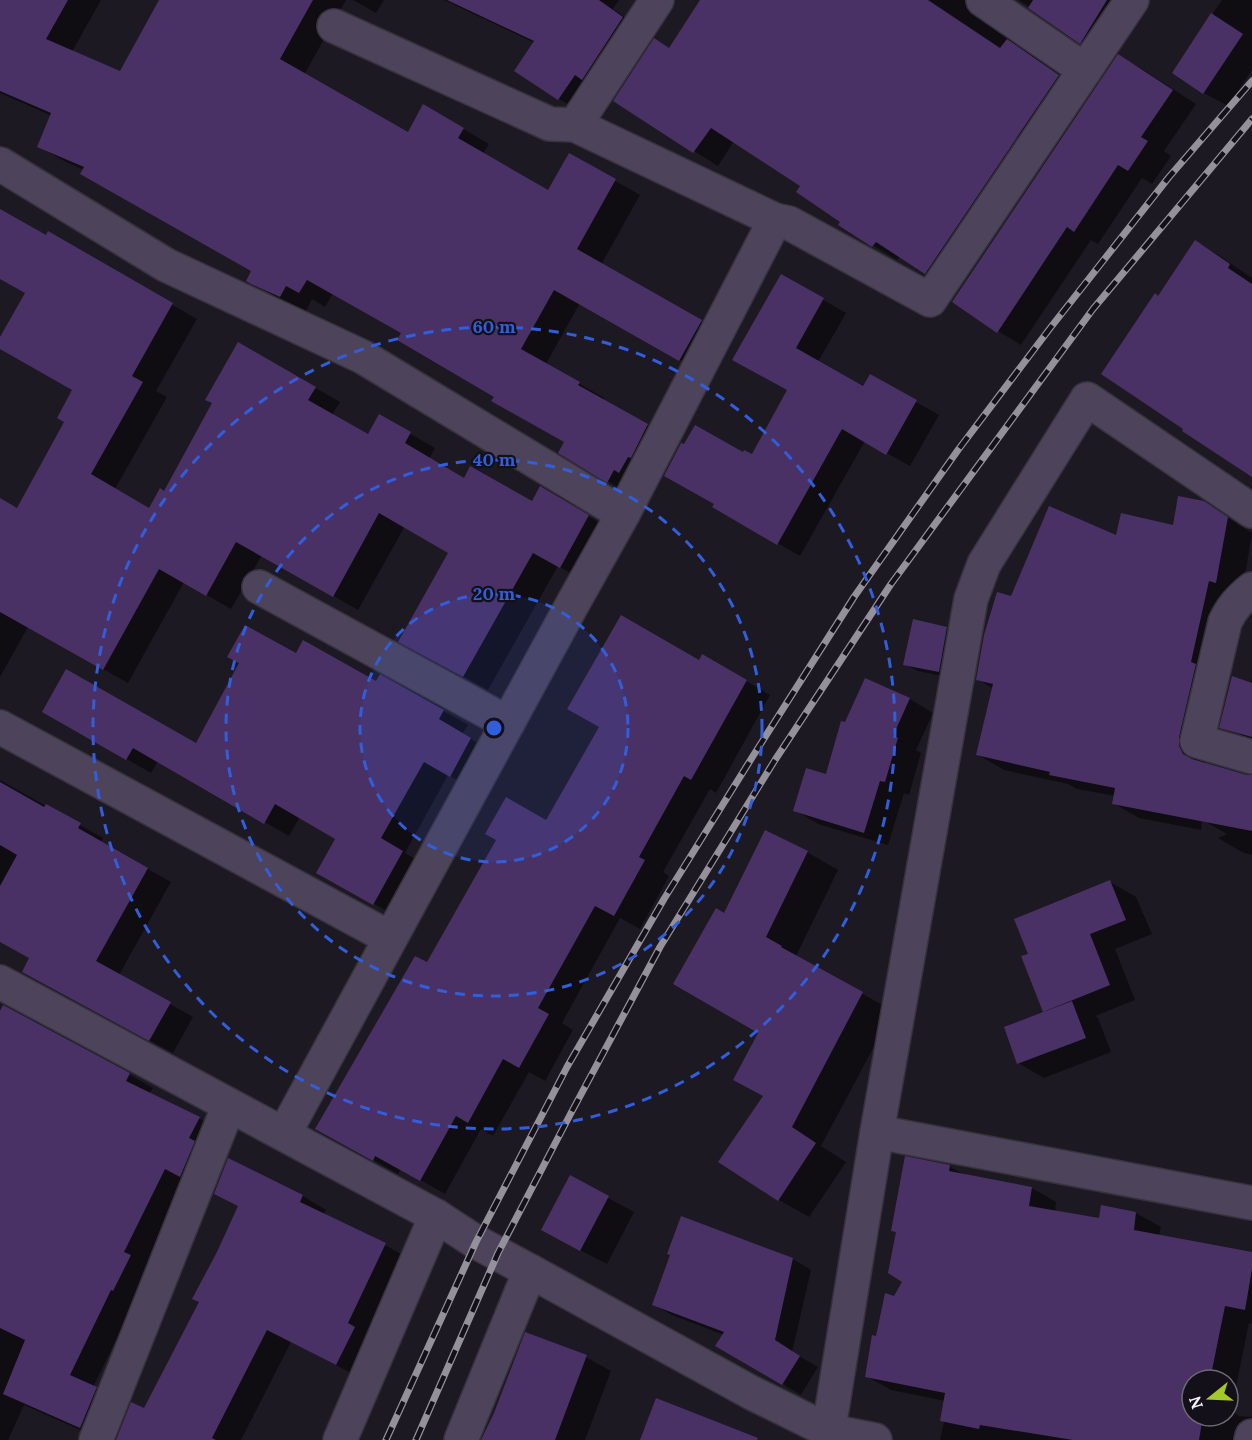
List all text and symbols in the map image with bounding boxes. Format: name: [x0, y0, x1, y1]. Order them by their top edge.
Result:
text: 60 m: [472, 315, 516, 338]
text: 40 m: [473, 448, 516, 471]
text: 20 m: [473, 582, 516, 605]
centre of rings: [484, 718, 504, 738]
north arrow: [1180, 1368, 1240, 1428]
text: N: [1184, 1394, 1207, 1412]

